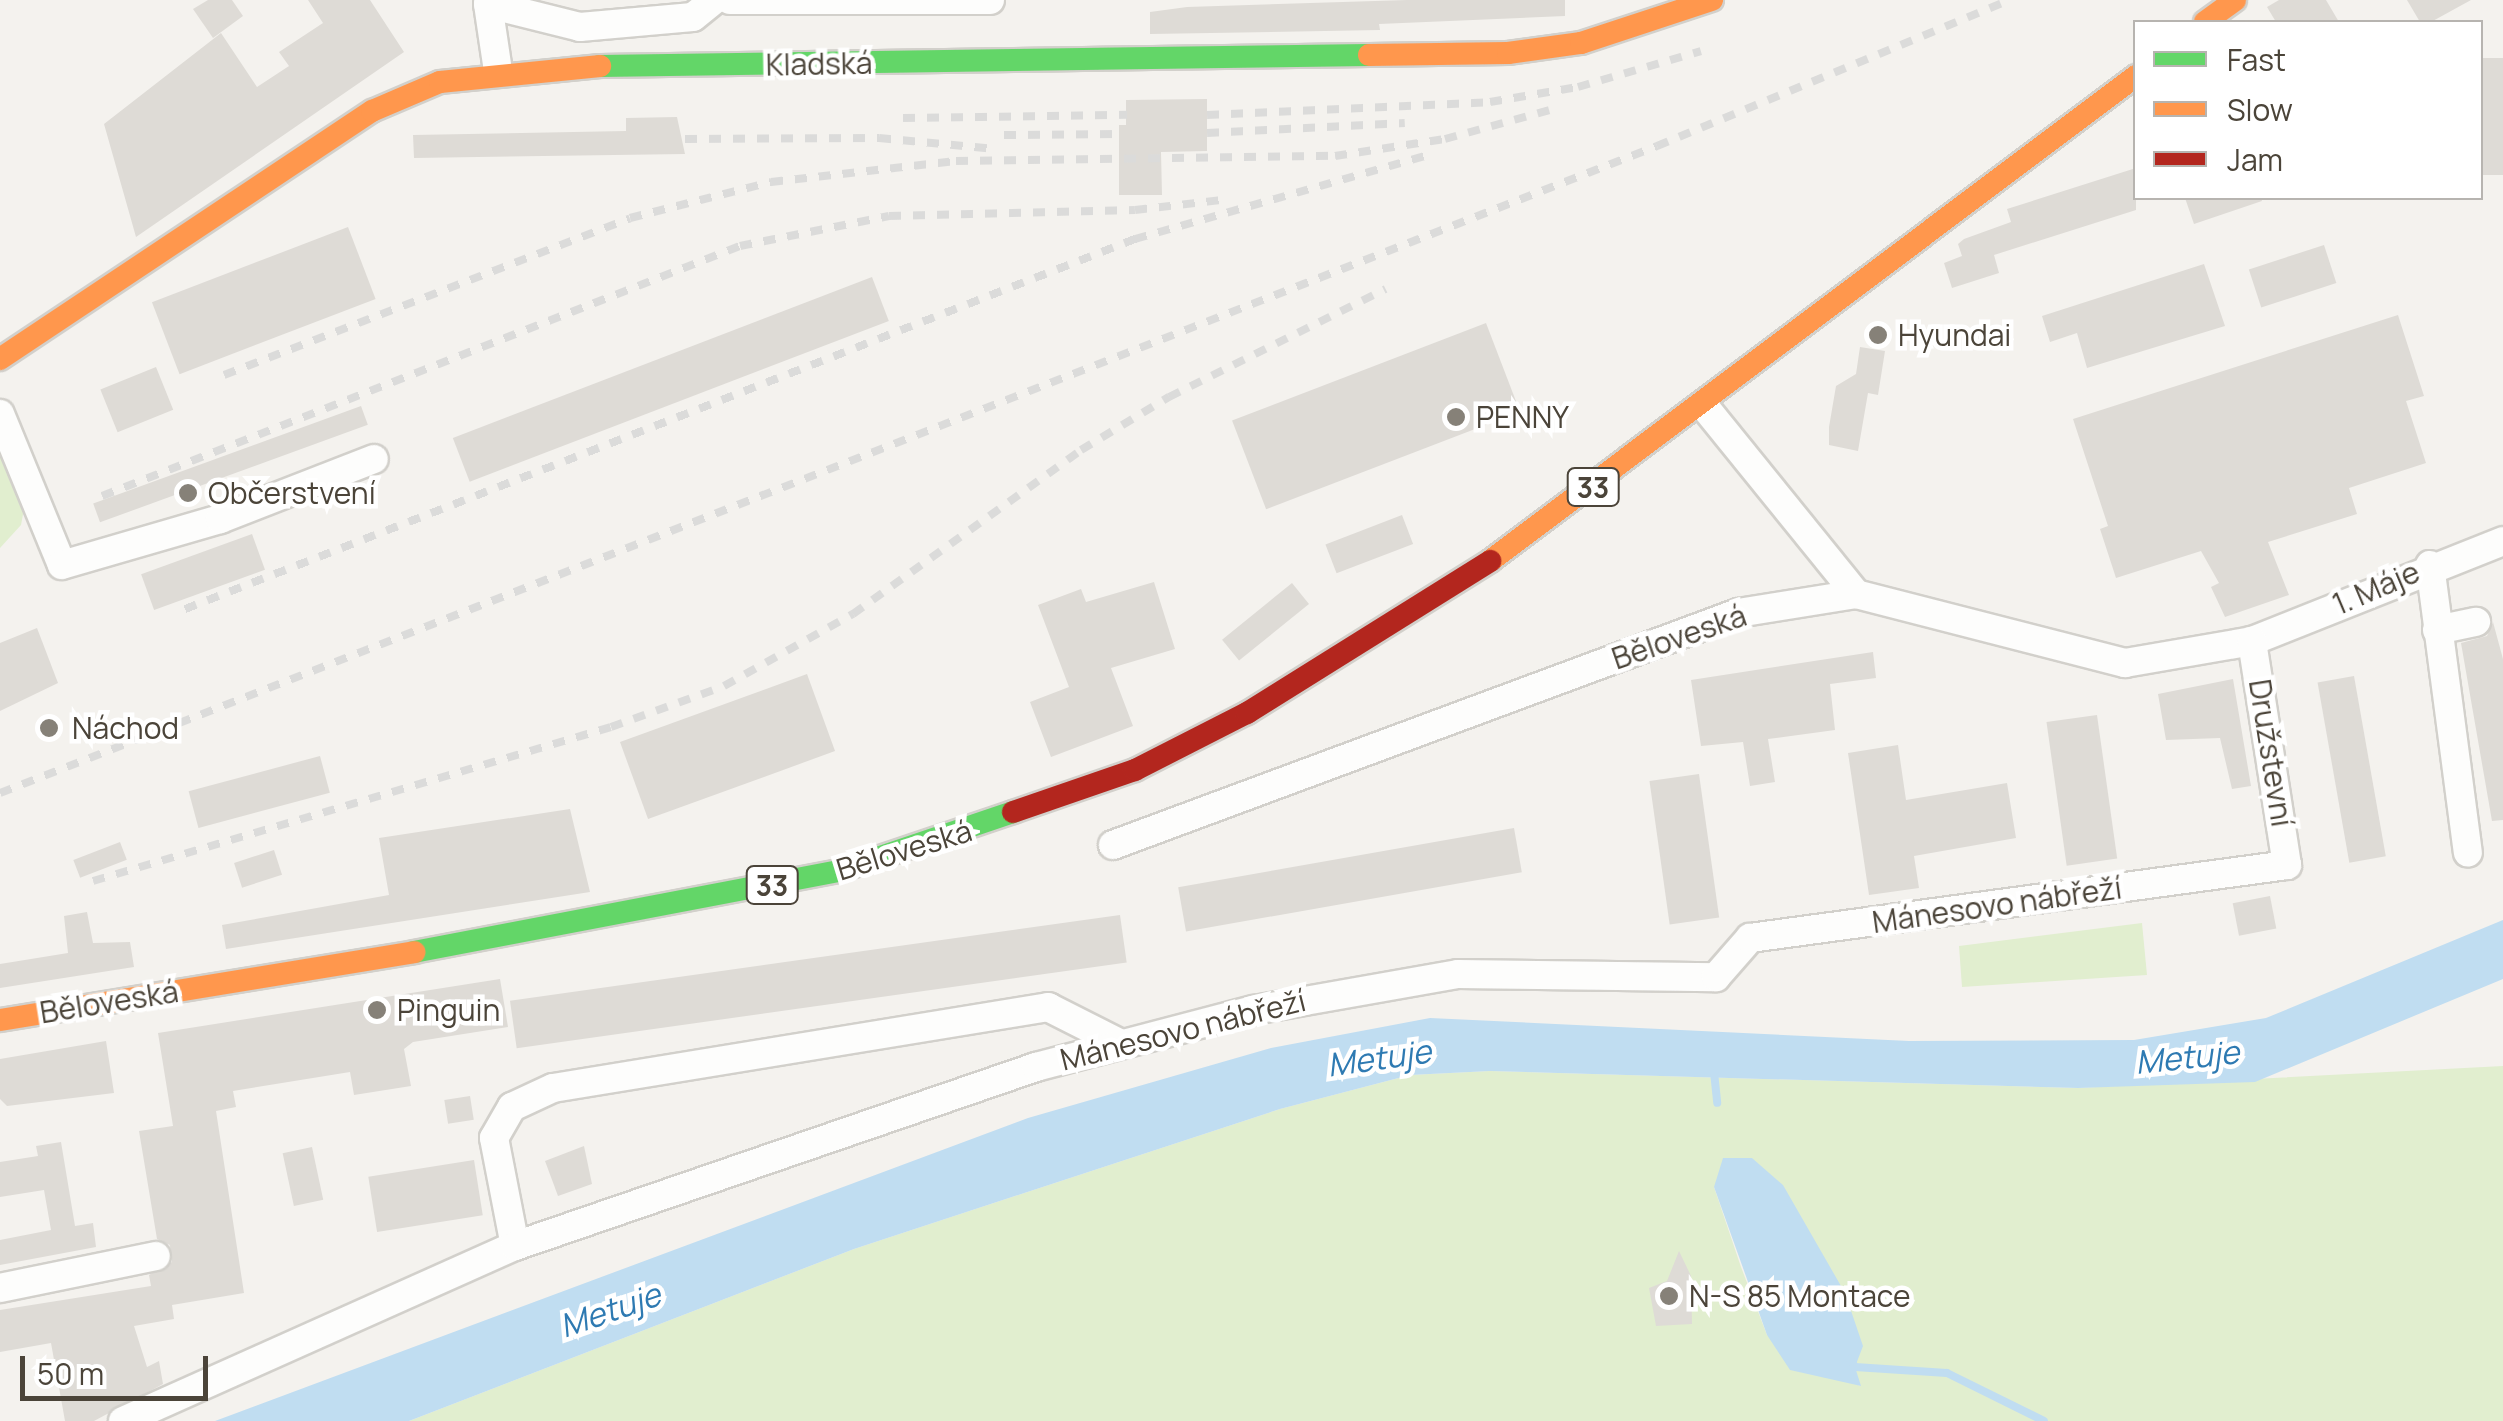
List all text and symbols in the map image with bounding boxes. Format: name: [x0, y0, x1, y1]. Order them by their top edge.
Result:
legend: [2133, 20, 2483, 200]
text: Fast: [2227, 39, 2286, 80]
street label: Kladská: [765, 45, 873, 83]
text: Slow: [2227, 89, 2293, 130]
text: Jam: [2227, 139, 2283, 180]
place label: Hyundai: [1898, 317, 2011, 353]
marker: Hyundai: [1867, 324, 1889, 346]
place label: PENNY: [1476, 399, 1569, 435]
marker: PENNY: [1445, 406, 1467, 428]
road number: 33: [1566, 464, 1620, 510]
place label: Občerstvení: [208, 475, 376, 511]
marker: Občerstvení: [177, 482, 199, 504]
street label: 1. Máje: [2327, 554, 2425, 622]
street label: Běloveská: [1607, 597, 1751, 677]
street label: Družstevní: [2242, 677, 2300, 829]
place label: Náchod: [72, 710, 179, 746]
marker: Náchod: [36, 715, 62, 741]
street label: Běloveská: [832, 812, 976, 888]
road number: 33: [744, 862, 800, 908]
street label: Mánesovo nábřeží: [1870, 870, 2124, 940]
street label: Běloveská: [37, 973, 181, 1031]
street label: Mánesovo nábřeží: [1057, 982, 1309, 1078]
place label: Pinguin: [397, 992, 500, 1028]
marker: Pinguin: [366, 999, 388, 1021]
water label: Metuje: [1325, 1032, 1433, 1084]
water label: Metuje: [2133, 1032, 2241, 1082]
water label: Metuje: [555, 1275, 665, 1345]
place label: N-S 85 Montace: [1689, 1278, 1911, 1314]
marker: N-S 85 Montace: [1658, 1285, 1680, 1307]
scale bar: [25, 1336, 212, 1398]
text: 50 m: [37, 1353, 104, 1394]

